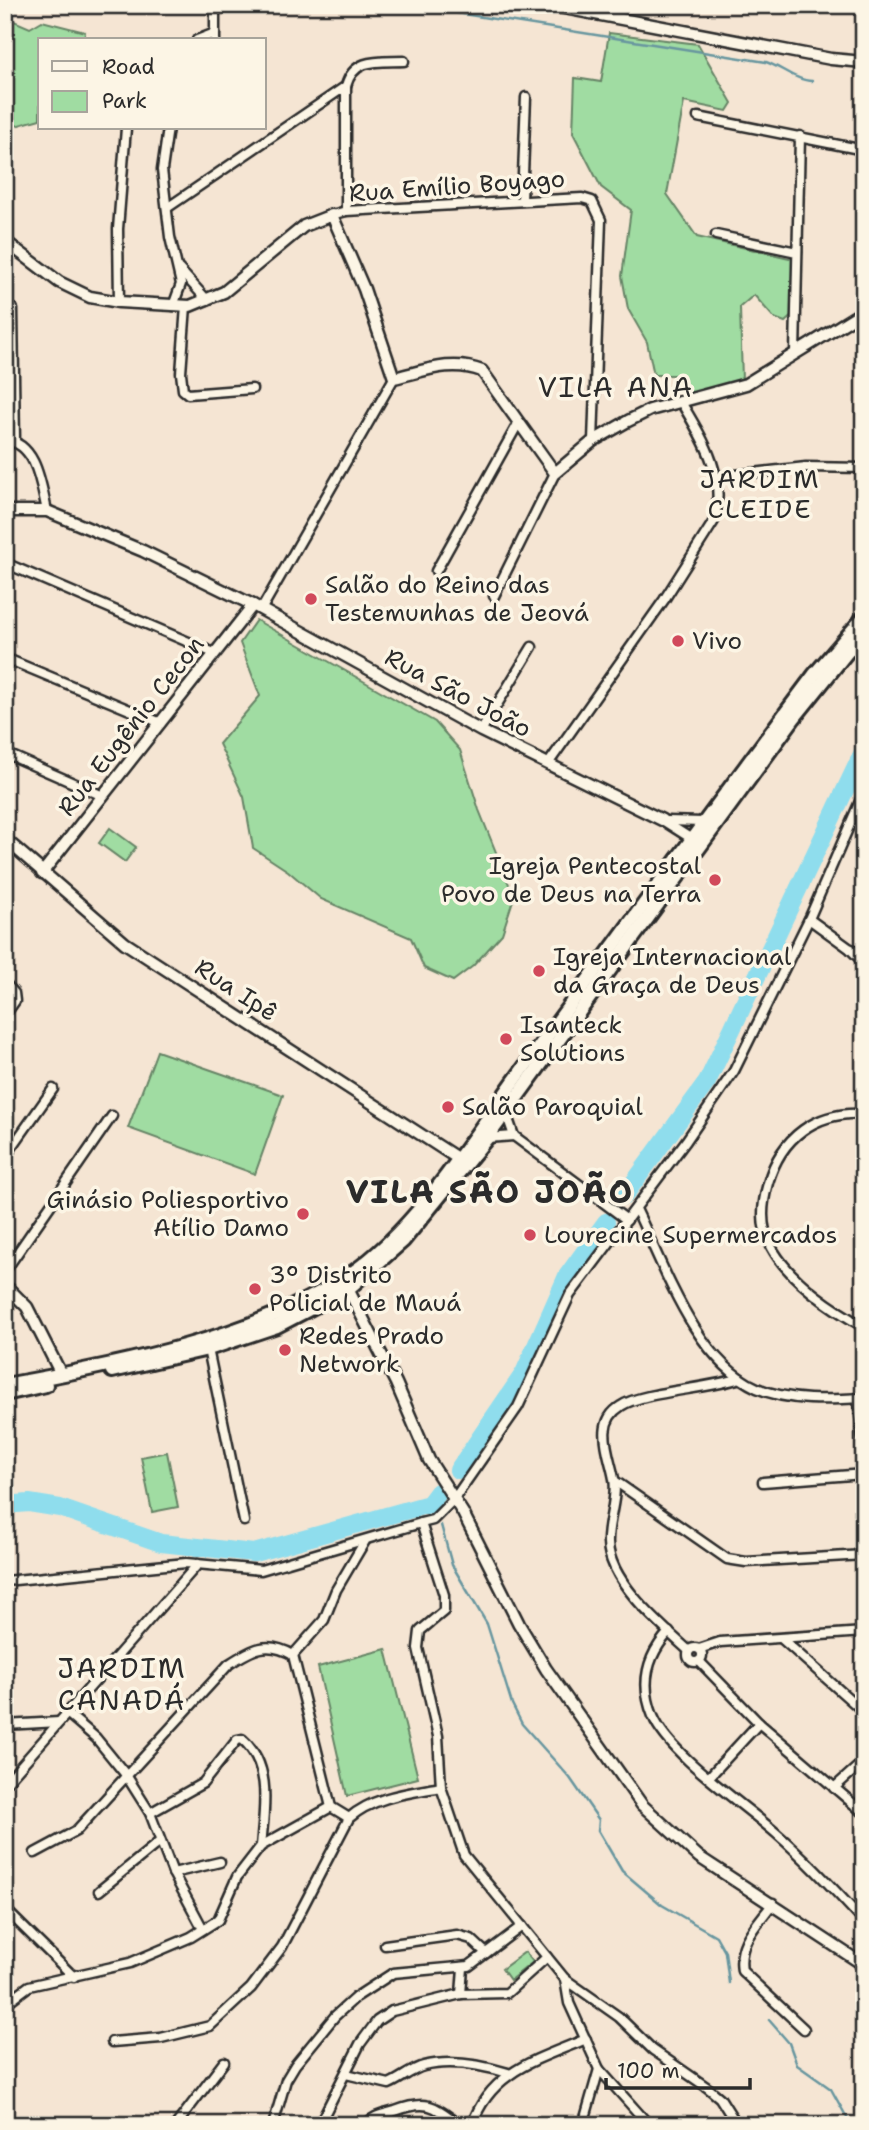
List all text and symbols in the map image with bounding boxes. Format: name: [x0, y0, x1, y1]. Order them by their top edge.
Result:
legend: [38, 38, 266, 130]
text: Road: [102, 53, 155, 81]
text: Park: [102, 87, 147, 115]
street label: Rua Emílio Boyago: [348, 162, 566, 210]
district label: VILA ANA: [538, 368, 694, 406]
district label: JARDIM CLEIDE: [699, 461, 821, 526]
place label: Salão do Reino das Testemunhas de Jeová: [325, 569, 589, 629]
marker: Salão do Reino das Testemunhas de Jeová: [303, 591, 319, 607]
place label: Vivo: [692, 625, 742, 657]
street label: Rua Eugênio Cecon: [51, 629, 211, 823]
marker: Vivo: [670, 633, 686, 649]
street label: Rua São João: [379, 641, 537, 745]
place label: Igreja Pentecostal Povo de Deus na Terra: [441, 850, 702, 910]
marker: Igreja Pentecostal Povo de Deus na Terra: [707, 872, 723, 888]
place label: Igreja Internacional da Graça de Deus: [553, 941, 792, 1001]
street label: Rua Ipê: [189, 951, 283, 1029]
marker: Igreja Internacional da Graça de Deus: [531, 963, 547, 979]
place label: Isanteck Solutions: [520, 1009, 625, 1069]
marker: Isanteck Solutions: [498, 1031, 514, 1047]
place label: Salão Paroquial: [462, 1091, 643, 1123]
marker: Salão Paroquial: [440, 1099, 456, 1115]
district label: VILA SÃO JOÃO: [346, 1170, 634, 1213]
place label: Ginásio Poliesportivo Atílio Damo: [47, 1184, 289, 1244]
marker: Ginásio Poliesportivo Atílio Damo: [295, 1206, 311, 1222]
place label: Lourecine Supermercados: [544, 1219, 837, 1251]
marker: Lourecine Supermercados: [522, 1227, 538, 1243]
place label: 3º Distrito Policial de Mauá: [269, 1259, 461, 1319]
marker: 3º Distrito Policial de Mauá: [247, 1281, 263, 1297]
place label: Redes Prado Network: [299, 1320, 444, 1380]
marker: Redes Prado Network: [277, 1342, 293, 1358]
district label: JARDIM CANADÁ: [57, 1649, 187, 1719]
scale bar: [606, 2046, 750, 2090]
text: 100 m: [617, 2057, 680, 2085]

